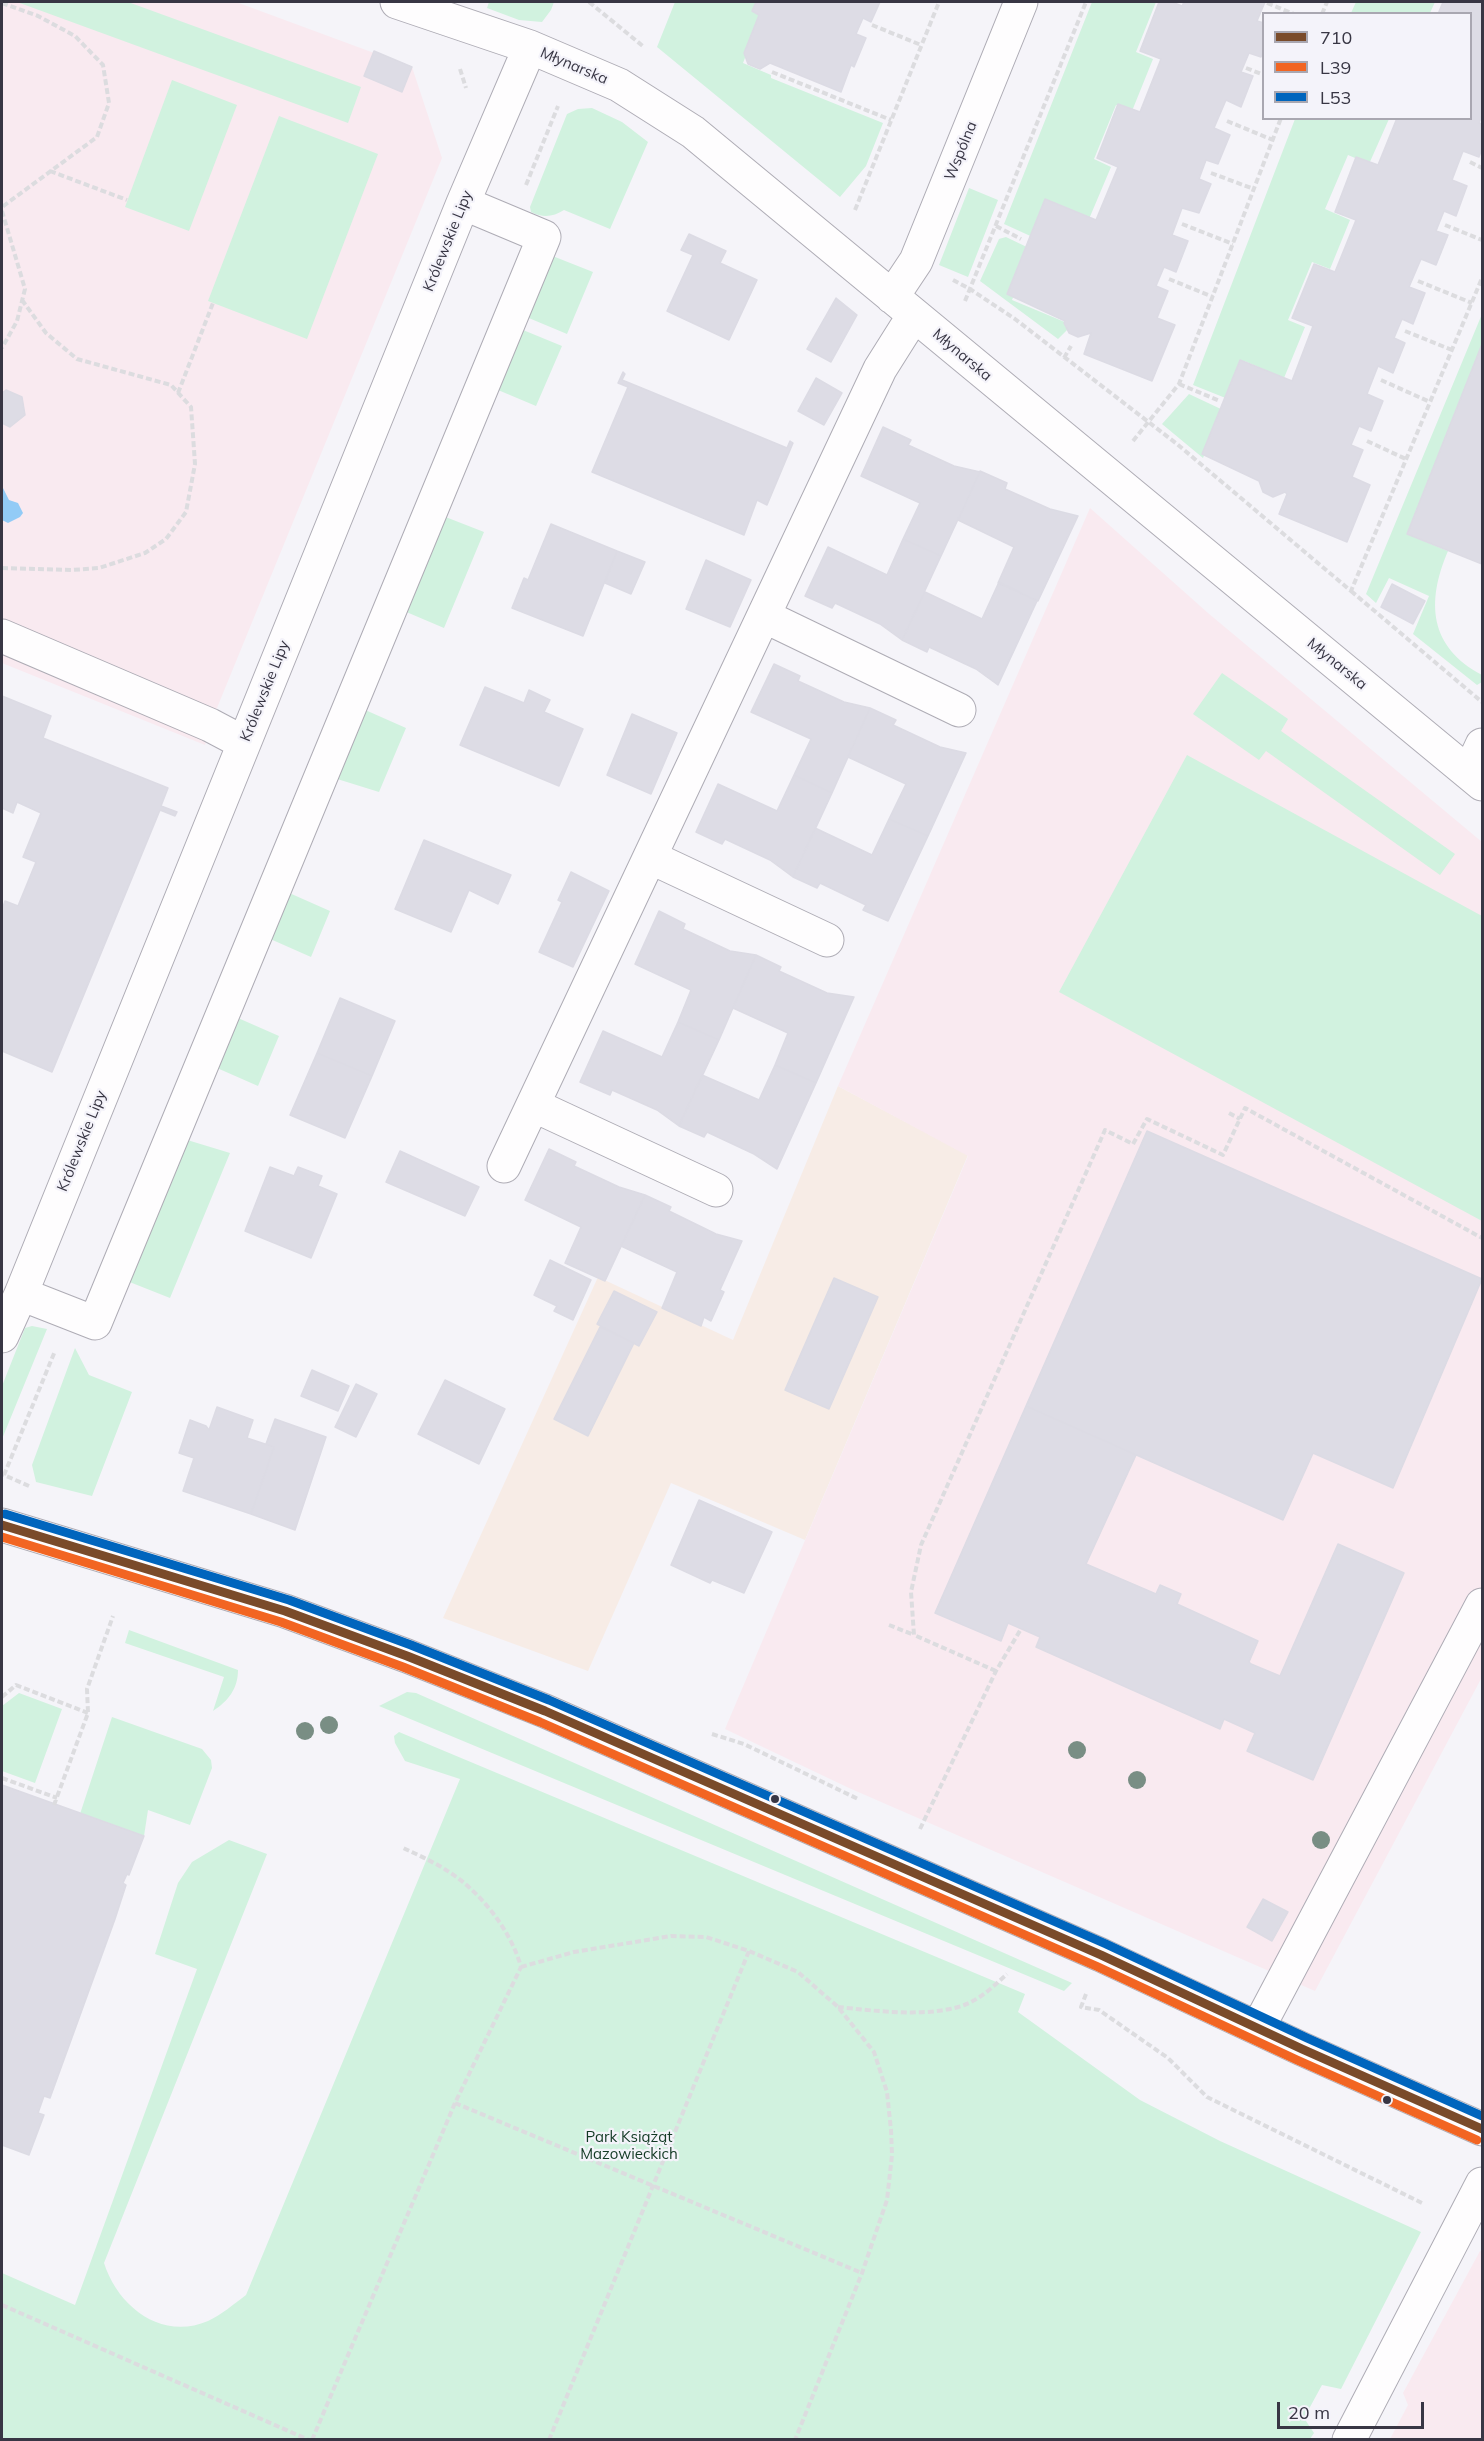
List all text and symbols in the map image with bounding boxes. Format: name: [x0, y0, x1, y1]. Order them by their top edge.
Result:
legend: [1262, 12, 1472, 120]
text: 710: [1320, 26, 1352, 49]
street label: Młynarska: [538, 44, 610, 88]
text: L39: [1320, 56, 1351, 79]
text: L53: [1320, 86, 1351, 109]
street label: Wspólna: [941, 119, 981, 183]
street label: Królewskie Lipy: [420, 188, 476, 294]
street label: Młynarska: [929, 325, 995, 385]
street label: Młynarska: [1303, 634, 1371, 694]
street label: Królewskie Lipy: [237, 638, 293, 744]
street label: Królewskie Lipy: [54, 1088, 110, 1194]
unlabelled marker: [769, 1793, 781, 1805]
unlabelled marker: [1381, 2094, 1393, 2106]
park label: Park Książąt Mazowieckich: [580, 2128, 678, 2163]
scale bar: [1280, 2390, 1427, 2428]
text: 20 m: [1288, 2401, 1330, 2424]

